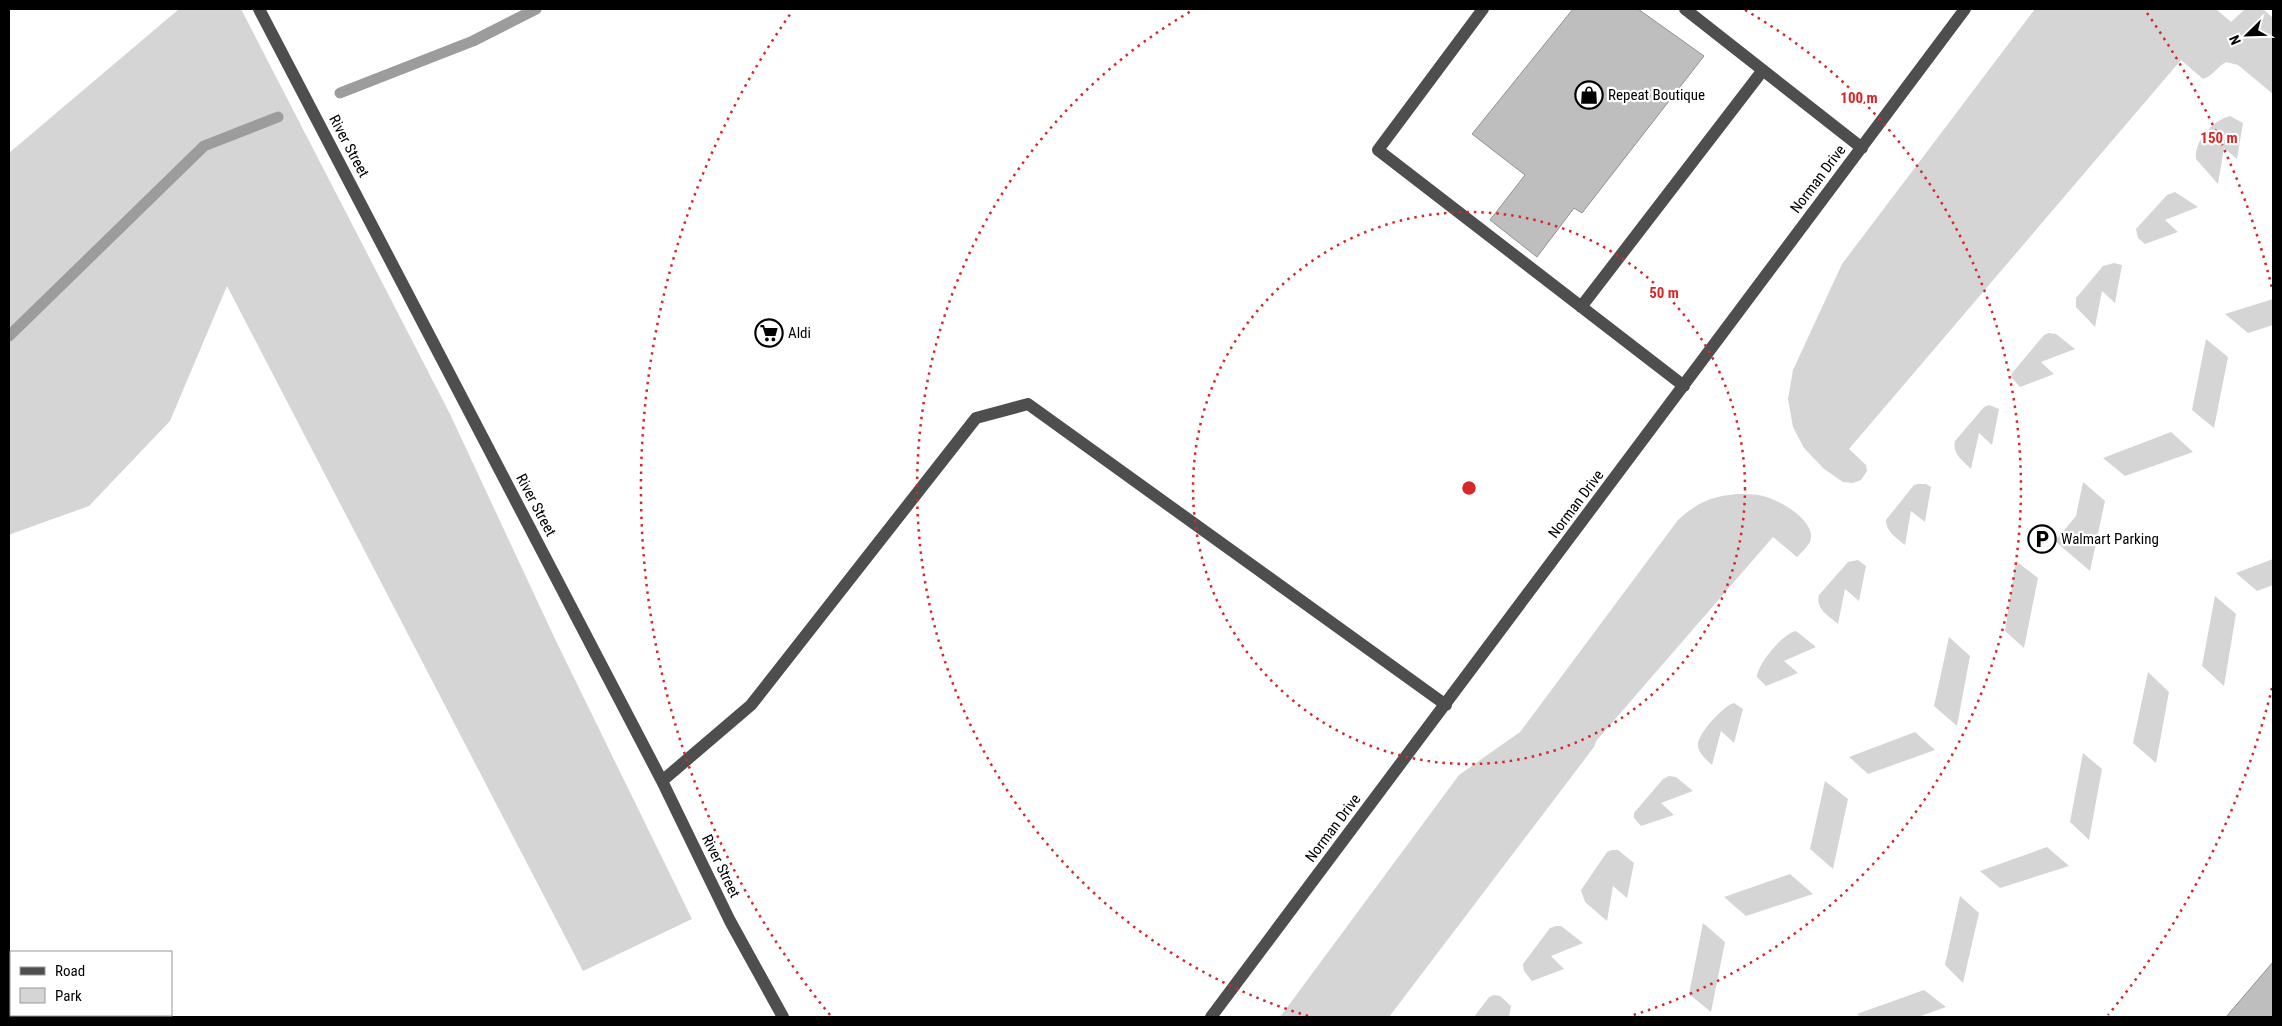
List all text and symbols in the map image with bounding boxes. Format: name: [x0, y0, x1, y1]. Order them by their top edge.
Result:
north arrow: [2222, 10, 2272, 60]
text: N: [2226, 33, 2244, 47]
shop icon: Repeat Boutique: [1574, 80, 1604, 110]
place label: Repeat Boutique: [1608, 86, 1705, 104]
text: 100 m: [1840, 89, 1878, 107]
street label: River Street: [325, 112, 373, 180]
text: 150 m: [2200, 129, 2238, 147]
street label: Norman Drive: [1787, 141, 1849, 217]
text: 50 m: [1649, 284, 1679, 302]
supermarket icon: Aldi: [754, 318, 784, 348]
place label: Aldi: [788, 324, 811, 342]
street label: Norman Drive: [1545, 466, 1607, 542]
street label: River Street: [512, 471, 560, 539]
centre of rings: [1460, 479, 1478, 497]
parking icon: Walmart Parking: [2027, 524, 2057, 554]
place label: Walmart Parking: [2061, 530, 2159, 548]
street label: Norman Drive: [1302, 790, 1364, 866]
street label: River Street: [698, 832, 744, 900]
legend: [10, 951, 172, 1016]
text: Road: [55, 962, 85, 980]
text: Park: [55, 987, 82, 1005]

